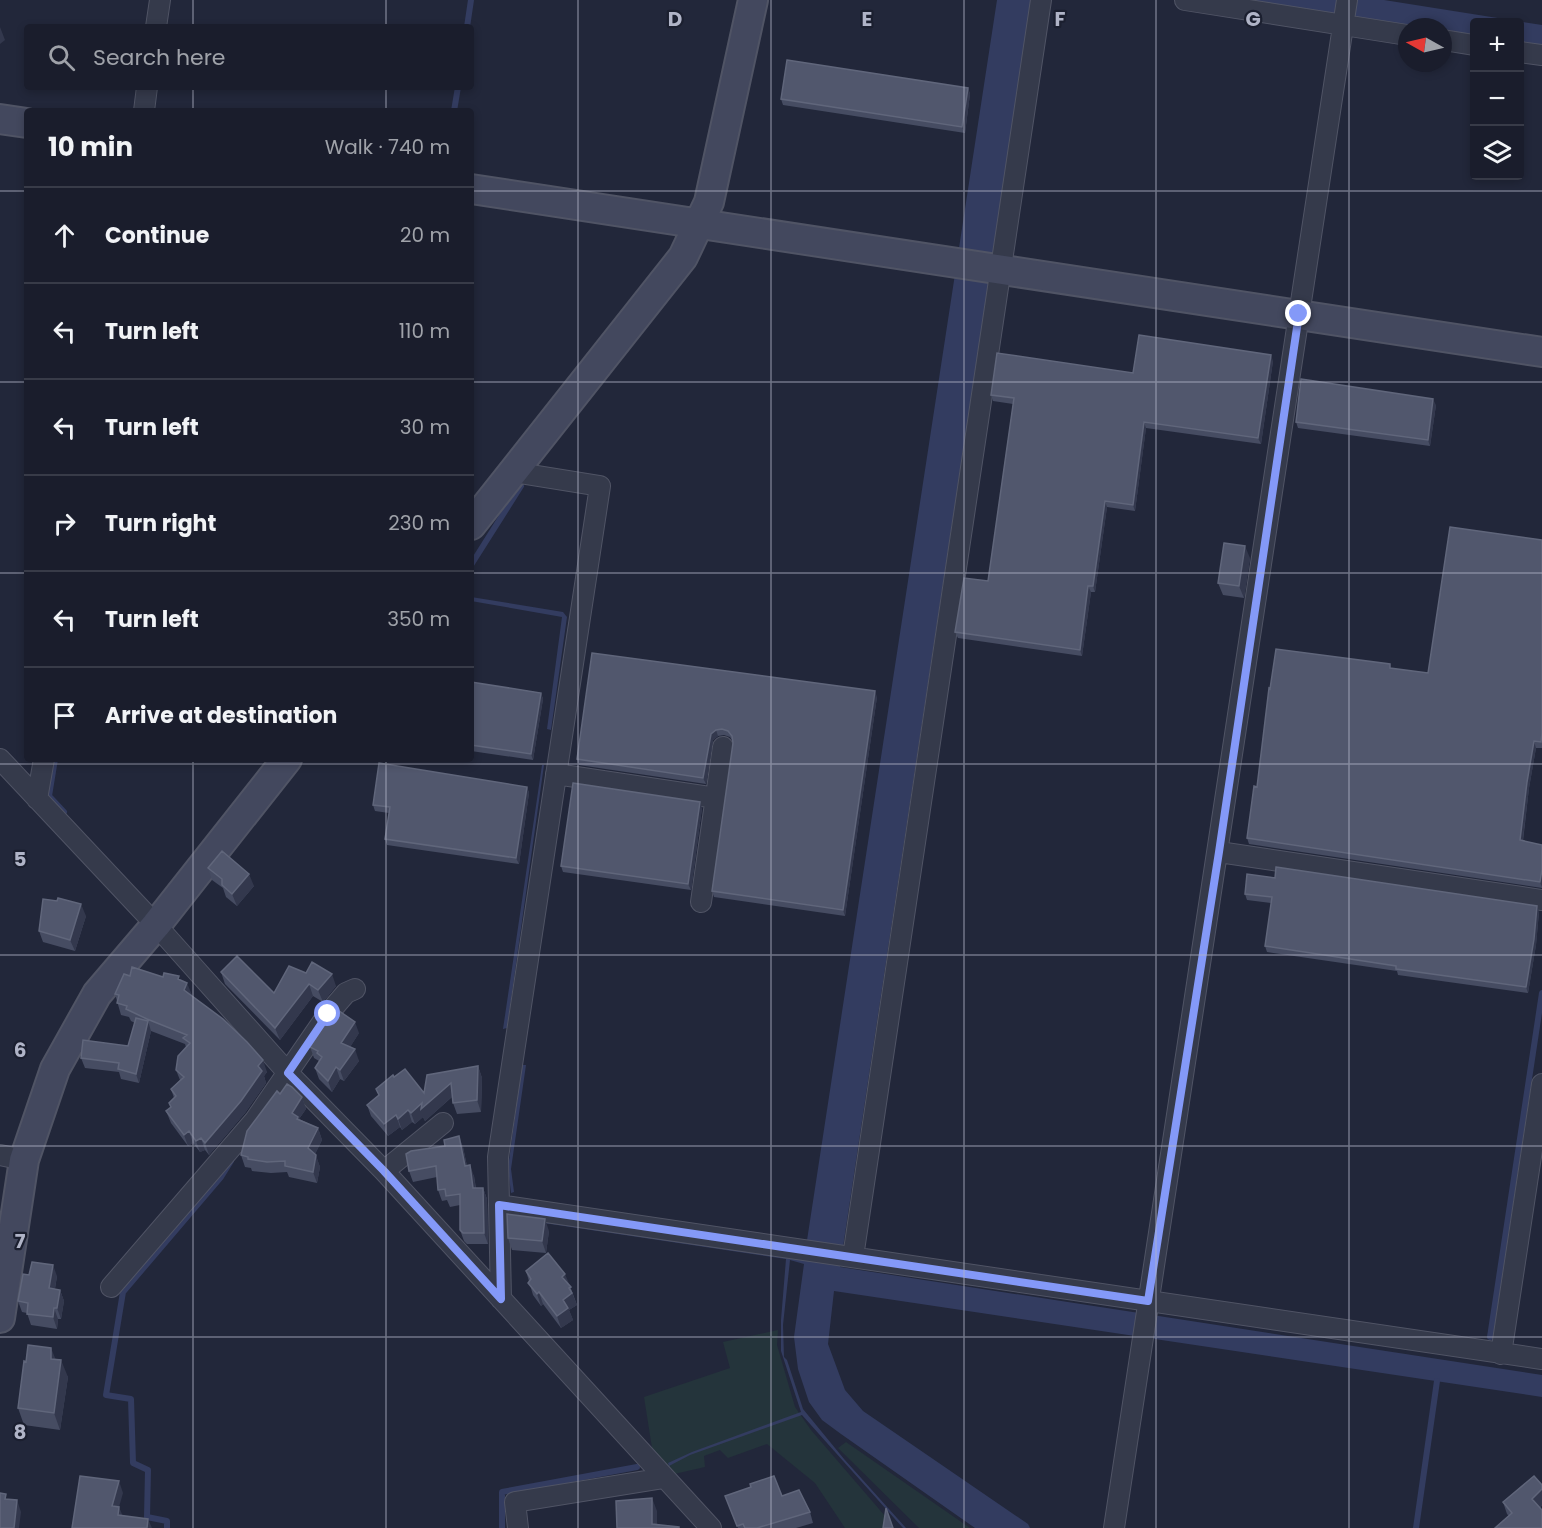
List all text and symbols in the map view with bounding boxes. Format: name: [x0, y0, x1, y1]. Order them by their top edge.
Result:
text: D: [668, 5, 682, 33]
text: E: [862, 5, 872, 33]
text: F: [1055, 5, 1066, 33]
text: G: [1245, 5, 1261, 33]
north arrow: [1398, 18, 1452, 72]
map controls: [1470, 18, 1524, 180]
button: +: [1470, 18, 1524, 72]
search box: [24, 24, 474, 90]
icon: search: [45, 41, 78, 74]
text: Search here: [93, 42, 226, 73]
button: −: [1470, 72, 1524, 126]
button: layers: [1470, 126, 1524, 180]
text: 10 min: [48, 129, 133, 165]
text: Walk · 740 m: [325, 133, 450, 161]
icon: ahead: [48, 219, 81, 252]
text: Continue: [105, 220, 209, 251]
text: 20 m: [400, 221, 450, 249]
route end: [1285, 300, 1311, 326]
icon: left: [48, 315, 81, 348]
text: Turn left: [105, 316, 199, 347]
text: 110 m: [399, 317, 450, 345]
icon: left: [48, 411, 81, 444]
text: Turn left: [105, 412, 199, 443]
text: 30 m: [400, 413, 450, 441]
icon: right: [48, 507, 81, 540]
text: Turn right: [105, 508, 216, 539]
text: 230 m: [388, 509, 450, 537]
icon: left: [48, 603, 81, 636]
text: Turn left: [105, 604, 199, 635]
text: 350 m: [387, 605, 450, 633]
icon: arrive: [48, 699, 81, 732]
text: Arrive at destination: [105, 700, 337, 731]
text: 5: [14, 845, 27, 873]
route start: [314, 1000, 340, 1026]
text: 6: [14, 1036, 26, 1064]
text: 7: [15, 1227, 26, 1255]
text: 8: [14, 1418, 26, 1446]

